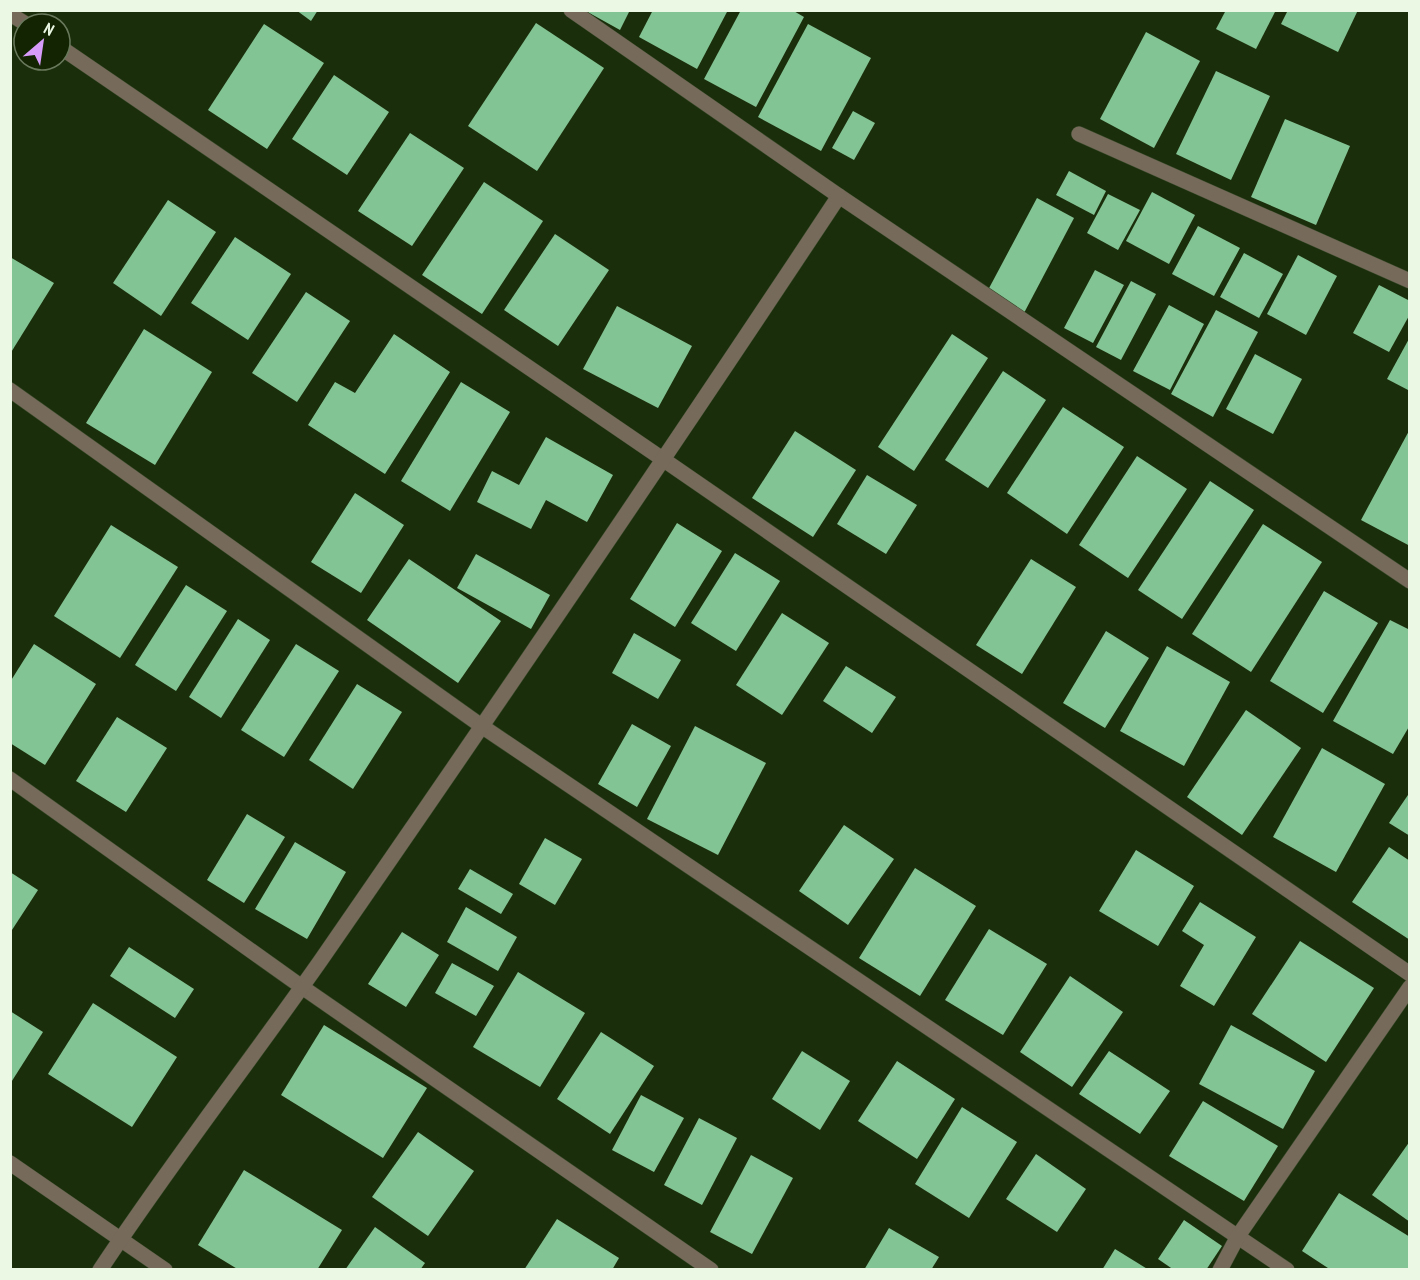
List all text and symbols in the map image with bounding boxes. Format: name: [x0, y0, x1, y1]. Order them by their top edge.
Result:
north arrow: [12, 12, 72, 72]
text: N: [41, 18, 58, 40]

